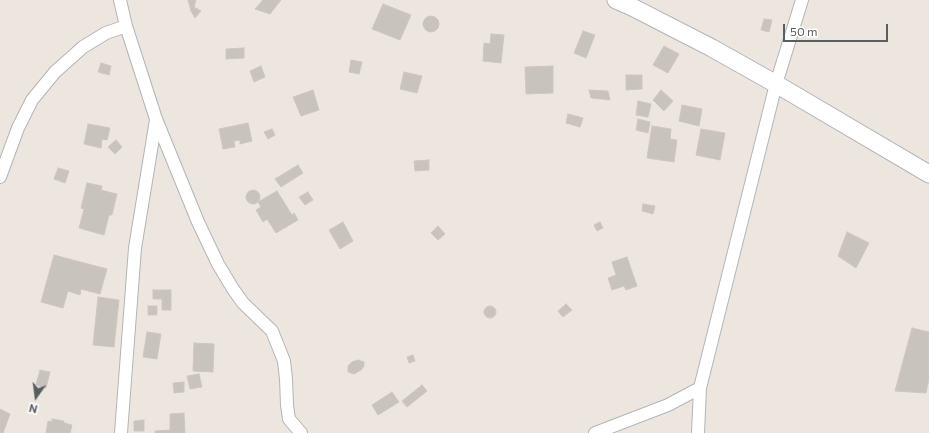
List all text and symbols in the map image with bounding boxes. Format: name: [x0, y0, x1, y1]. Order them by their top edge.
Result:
scale bar: [785, 16, 890, 42]
text: 50 m: [790, 24, 818, 38]
north arrow: [16, 377, 56, 417]
text: N: [27, 402, 39, 416]

